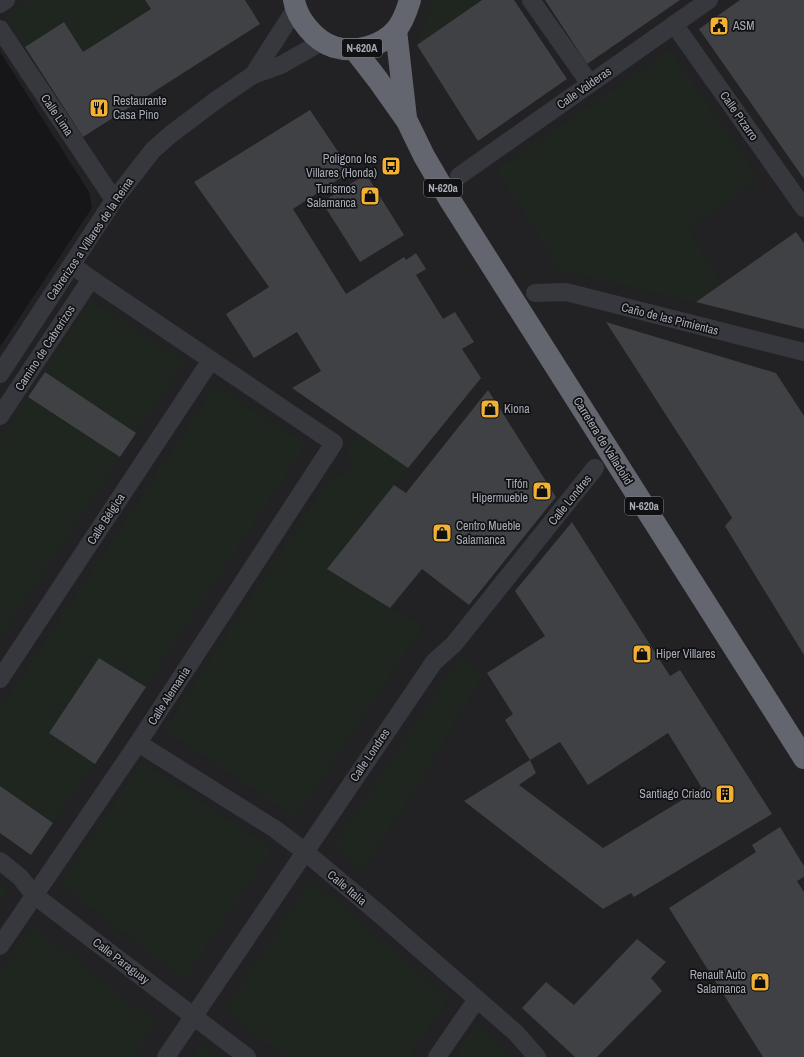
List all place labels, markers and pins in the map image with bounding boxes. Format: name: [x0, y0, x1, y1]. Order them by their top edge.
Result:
public building icon: ASM: [708, 15, 730, 37]
place label: ASM: [732, 18, 754, 34]
place label: Restaurante Casa Pino: [113, 93, 167, 123]
restaurant icon: Restaurante Casa Pino: [88, 97, 110, 119]
place label: Polígono los Villares (Honda): [306, 151, 377, 181]
bus stop icon: Polígono los Villares (Honda): [380, 155, 402, 177]
place label: Turismos Salamanca: [307, 181, 357, 211]
shop icon: Turismos Salamanca: [359, 185, 381, 207]
shop icon: Kiona: [479, 398, 501, 420]
place label: Kiona: [504, 401, 530, 417]
place label: Tifón Hipermueble: [472, 476, 528, 506]
shop icon: Tifón Hipermueble: [531, 480, 553, 502]
place label: Centro Mueble Salamanca: [456, 518, 521, 548]
shop icon: Centro Mueble Salamanca: [431, 522, 453, 544]
shop icon: Hiper Villares: [631, 643, 653, 665]
place label: Hiper Villares: [656, 646, 716, 662]
building icon: Santiago Criado: [714, 783, 736, 805]
place label: Santiago Criado: [639, 786, 711, 802]
place label: Renault Auto Salamanca: [690, 967, 747, 997]
shop icon: Renault Auto Salamanca: [749, 971, 771, 993]

